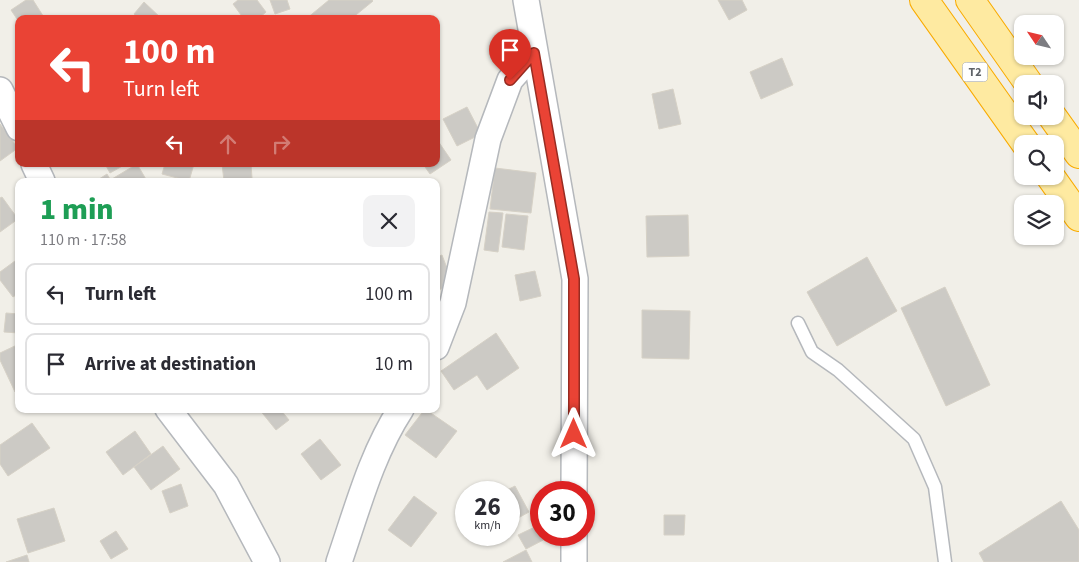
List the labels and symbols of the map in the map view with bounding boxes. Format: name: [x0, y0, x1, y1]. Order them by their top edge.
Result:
north arrow: [1014, 15, 1064, 65]
pin: [489, 29, 531, 80]
road number: T2: [962, 62, 988, 82]
position arrow: [547, 407, 599, 459]
speed limit sign: 30: [530, 481, 595, 546]

